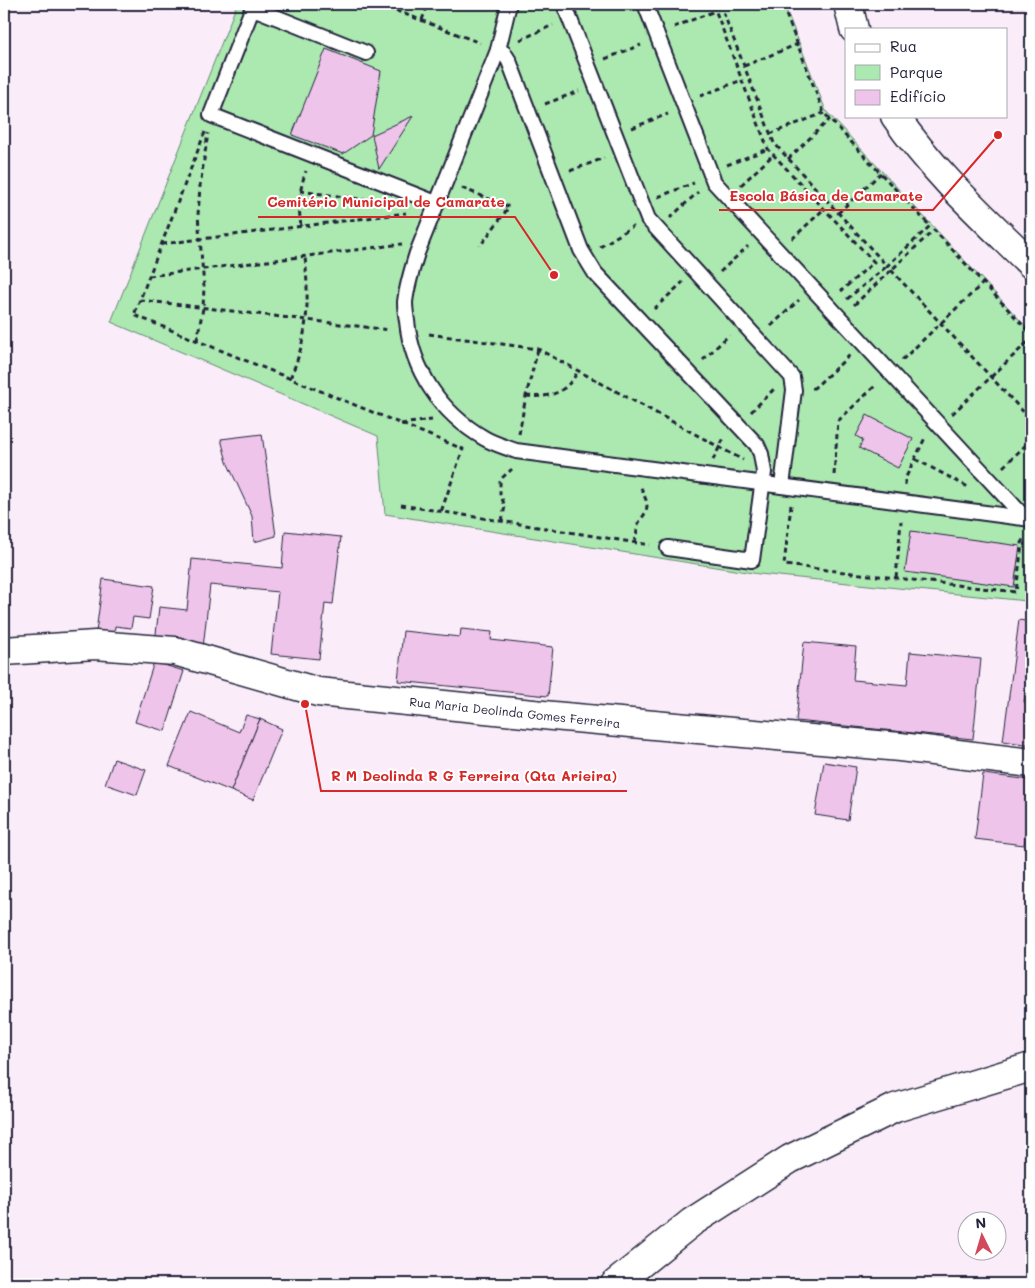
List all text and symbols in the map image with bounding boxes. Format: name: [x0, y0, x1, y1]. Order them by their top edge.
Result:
legend: [845, 28, 1008, 118]
text: Rua: [890, 36, 917, 56]
text: Parque: [890, 62, 943, 82]
text: Edifício: [890, 86, 946, 106]
callout: Escola Básica de Camarate: [719, 181, 933, 210]
text: Escola Básica de Camarate: [729, 186, 923, 205]
callout: Cemitério Municipal de Camarate: [258, 188, 515, 217]
text: Cemitério Municipal de Camarate: [267, 192, 505, 211]
street label: Rua Maria Deolinda Gomes Ferreira: [409, 693, 621, 731]
callout: R M Deolinda R G Ferreira (Qta Arieira): [321, 762, 627, 791]
text: R M Deolinda R G Ferreira (Qta Arieira): [331, 766, 617, 785]
north arrow: [958, 1210, 1008, 1260]
text: N: [975, 1213, 987, 1232]

